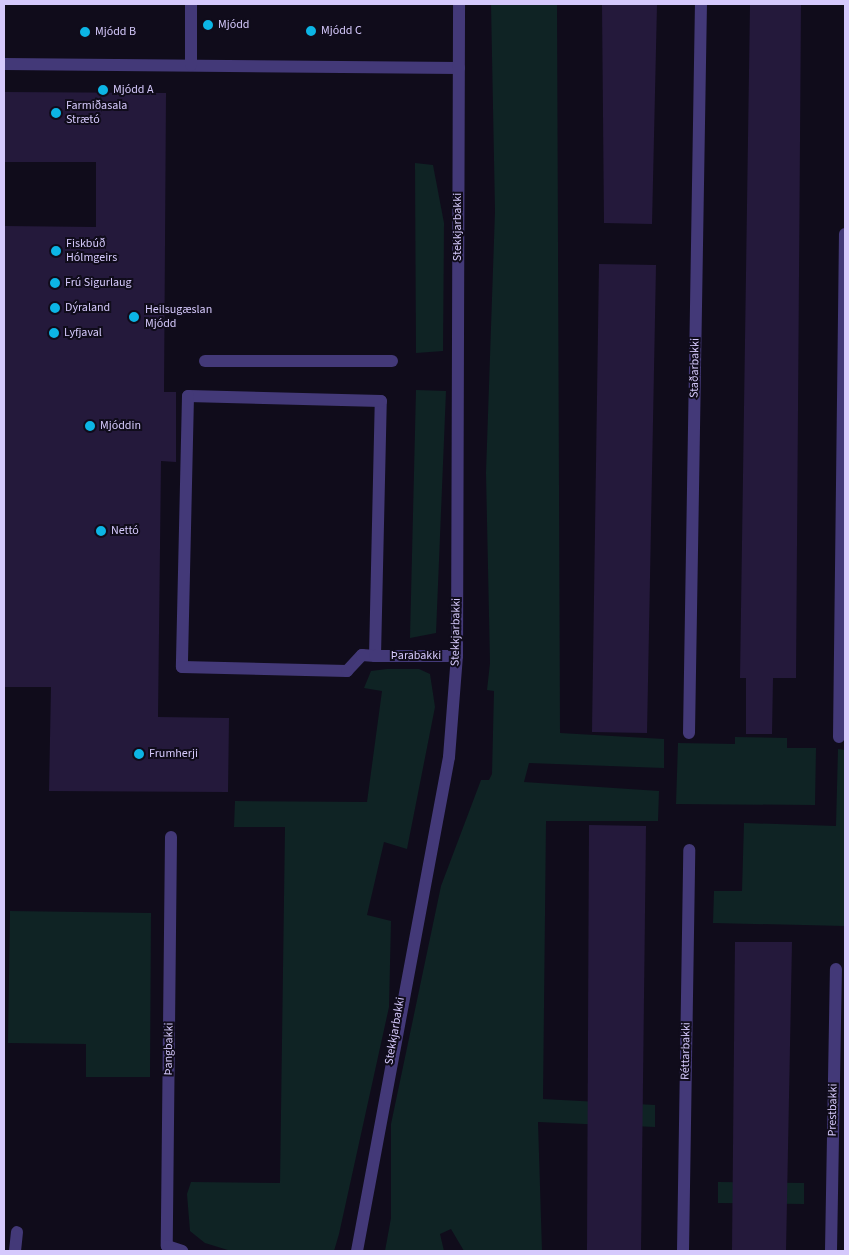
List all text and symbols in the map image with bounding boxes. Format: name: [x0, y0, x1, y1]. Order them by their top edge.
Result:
place label: Mjódd: [218, 18, 250, 32]
marker: Mjódd: [202, 19, 214, 31]
place label: Mjódd C: [321, 24, 362, 38]
place label: Mjódd B: [95, 25, 136, 39]
marker: Mjódd C: [305, 25, 317, 37]
marker: Mjódd B: [79, 26, 91, 38]
place label: Mjódd A: [113, 83, 153, 97]
marker: Mjódd A: [97, 84, 109, 96]
place label: Farmiðasala Strætó: [66, 99, 127, 127]
marker: Farmiðasala Strætó: [50, 107, 62, 119]
street label: Stekkjarbakki: [451, 193, 465, 261]
place label: Fiskbúð Hólmgeirs: [66, 237, 117, 265]
marker: Fiskbúð Hólmgeirs: [50, 245, 62, 257]
place label: Frú Sigurlaug: [65, 276, 132, 290]
marker: Frú Sigurlaug: [49, 277, 61, 289]
place label: Dýraland: [65, 301, 110, 315]
marker: Dýraland: [49, 302, 61, 314]
place label: Heilsugæslan Mjódd: [145, 303, 212, 331]
marker: Heilsugæslan Mjódd: [127, 310, 141, 324]
place label: Lyfjaval: [64, 326, 102, 340]
marker: Lyfjaval: [48, 327, 60, 339]
street label: Staðarbakki: [687, 338, 703, 398]
place label: Mjóddin: [100, 419, 141, 433]
marker: Mjóddin: [84, 420, 96, 432]
place label: Nettó: [111, 524, 139, 538]
marker: Nettó: [95, 525, 107, 537]
street label: Stekkjarbakki: [448, 598, 464, 666]
street label: Þarabakki: [391, 649, 441, 663]
place label: Frumherji: [149, 747, 198, 761]
marker: Frumherji: [133, 748, 145, 760]
street label: Stekkjarbakki: [382, 996, 408, 1066]
street label: Þangbakki: [161, 1022, 177, 1076]
street label: Réttarbakki: [678, 1022, 694, 1080]
street label: Prestbakki: [825, 1083, 841, 1137]

